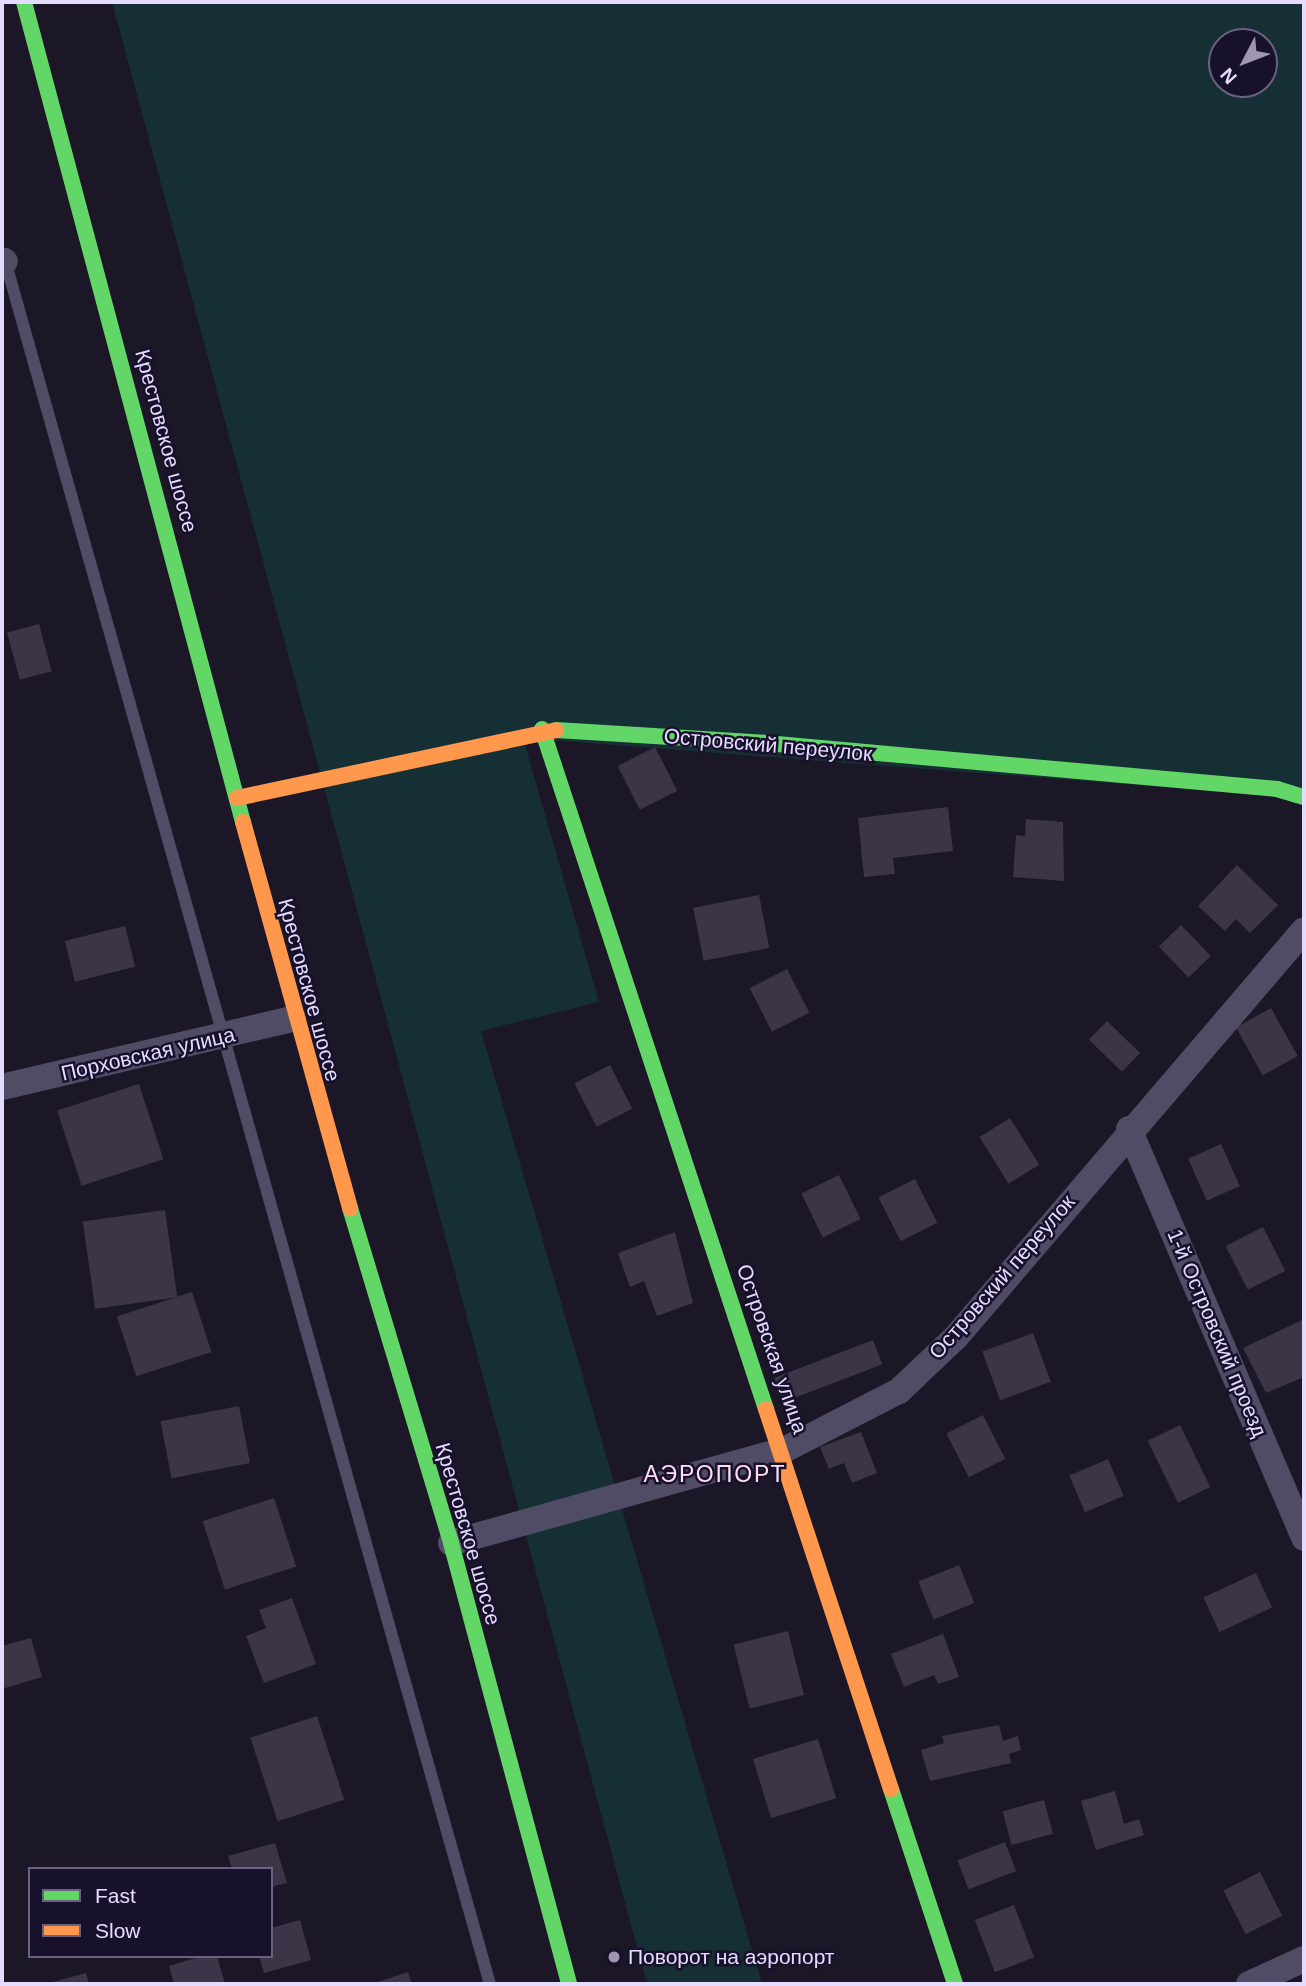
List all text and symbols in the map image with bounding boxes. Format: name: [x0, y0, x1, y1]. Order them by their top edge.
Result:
north arrow: [1208, 28, 1278, 98]
text: N: [1216, 64, 1241, 88]
street label: Крестовское шоссе: [129, 347, 203, 535]
street label: Островский переулок: [663, 723, 873, 767]
street label: Крестовское шоссе: [272, 896, 346, 1084]
street label: Порховская улица: [59, 1022, 237, 1086]
street label: Островский переулок: [924, 1190, 1080, 1364]
street label: 1-й Островский проезд: [1162, 1225, 1272, 1441]
street label: Островская улица: [731, 1261, 813, 1437]
street label: Крестовское шоссе: [430, 1440, 506, 1628]
district label: АЭРОПОРТ: [645, 1460, 785, 1488]
legend: [28, 1867, 273, 1958]
text: Fast: [95, 1884, 136, 1907]
text: Slow: [95, 1919, 141, 1942]
place label: Поворот на аэропорт: [628, 1944, 834, 1970]
marker: Поворот на аэропорт: [606, 1949, 622, 1965]

